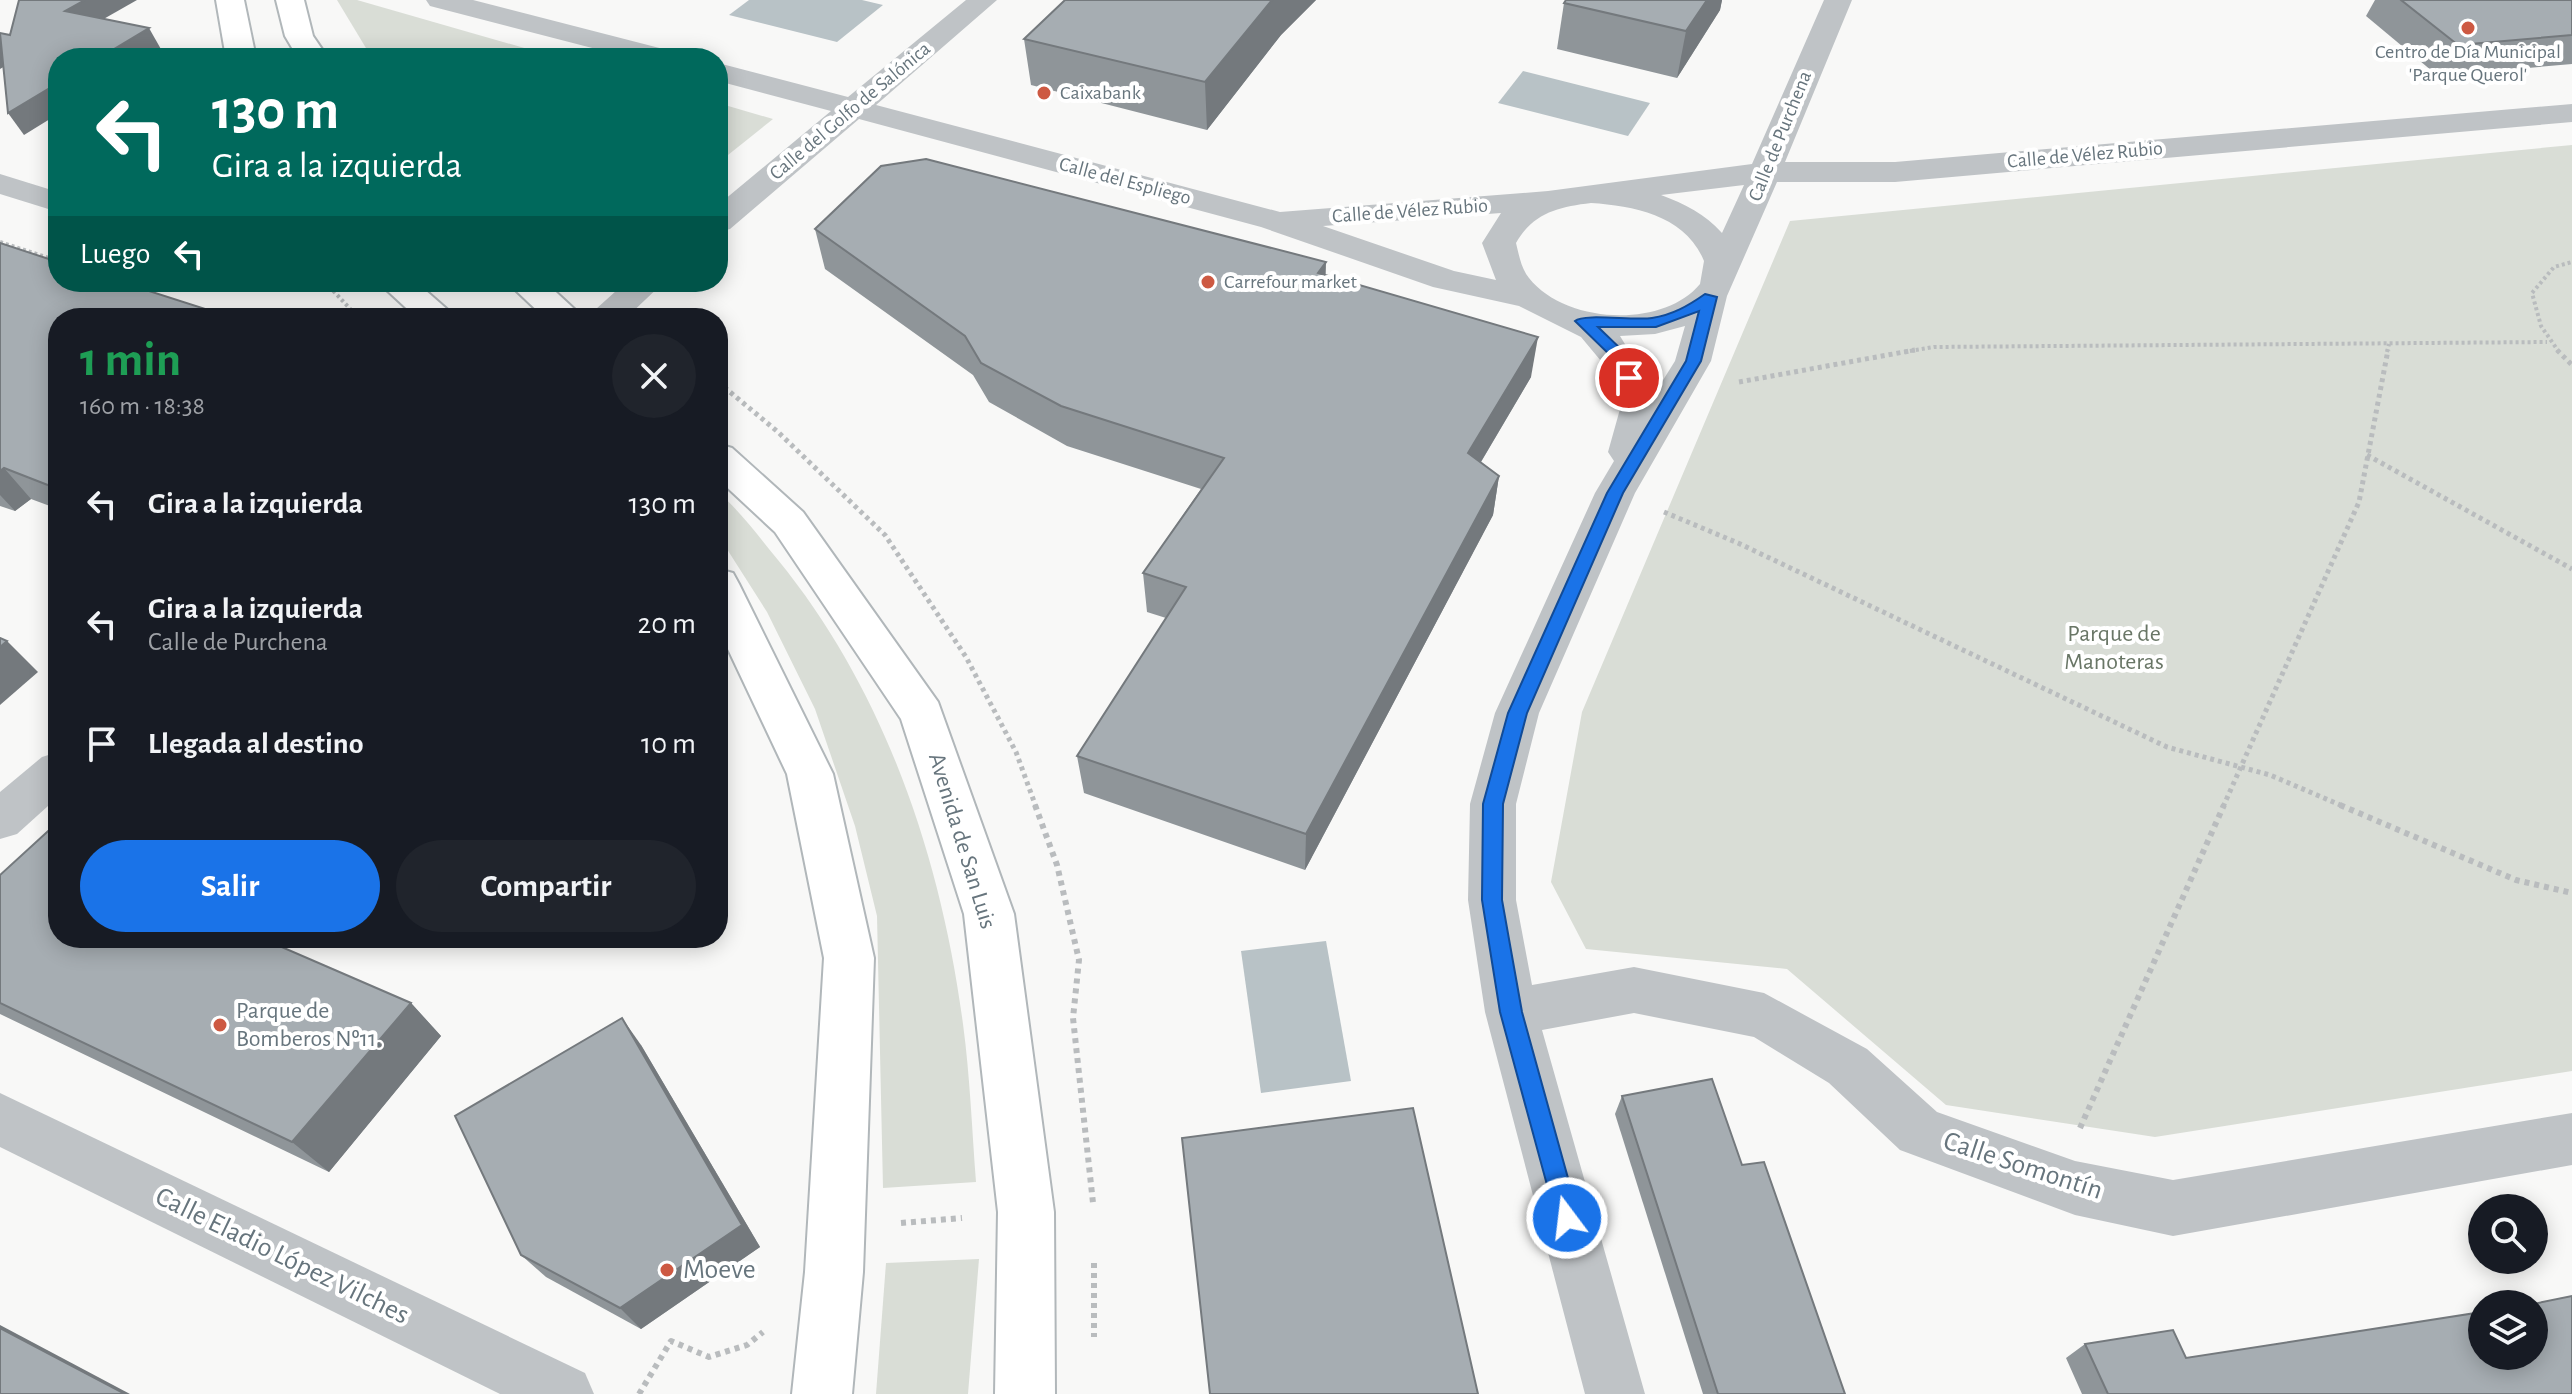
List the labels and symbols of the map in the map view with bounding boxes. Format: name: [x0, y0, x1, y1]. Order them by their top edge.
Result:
marker: Centro de Día Municipal 'Parque Querol': [2459, 19, 2477, 37]
street label: Calle del Golfo de Salónica: [766, 38, 934, 184]
place label: Centro de Día Municipal 'Parque Querol': [2375, 42, 2561, 85]
street label: Calle de Purchena: [1745, 68, 1815, 204]
place label: Caixabank: [1060, 83, 1141, 103]
marker: Caixabank: [1035, 84, 1053, 102]
street label: Calle de Vélez Rubio: [2006, 138, 2164, 172]
street label: Calle del Espliego: [1057, 154, 1193, 208]
street label: Calle de Vélez Rubio: [1331, 196, 1489, 226]
place label: Carrefour market: [1224, 272, 1357, 292]
marker: Carrefour market: [1199, 273, 1217, 291]
pin: [1595, 344, 1663, 412]
park label: Parque de Manoteras: [2064, 622, 2164, 674]
street label: Avenida de San Luis: [924, 750, 1000, 932]
place label: Parque de Bomberos Nº11.: [236, 999, 382, 1051]
marker: Parque de Bomberos Nº11.: [211, 1016, 229, 1034]
street label: Calle Somontín: [1940, 1127, 2106, 1205]
position arrow: [1525, 1176, 1609, 1260]
street label: Calle Eladio López Vilches: [151, 1182, 413, 1330]
place label: Moeve: [683, 1256, 756, 1284]
marker: Moeve: [658, 1261, 676, 1279]

